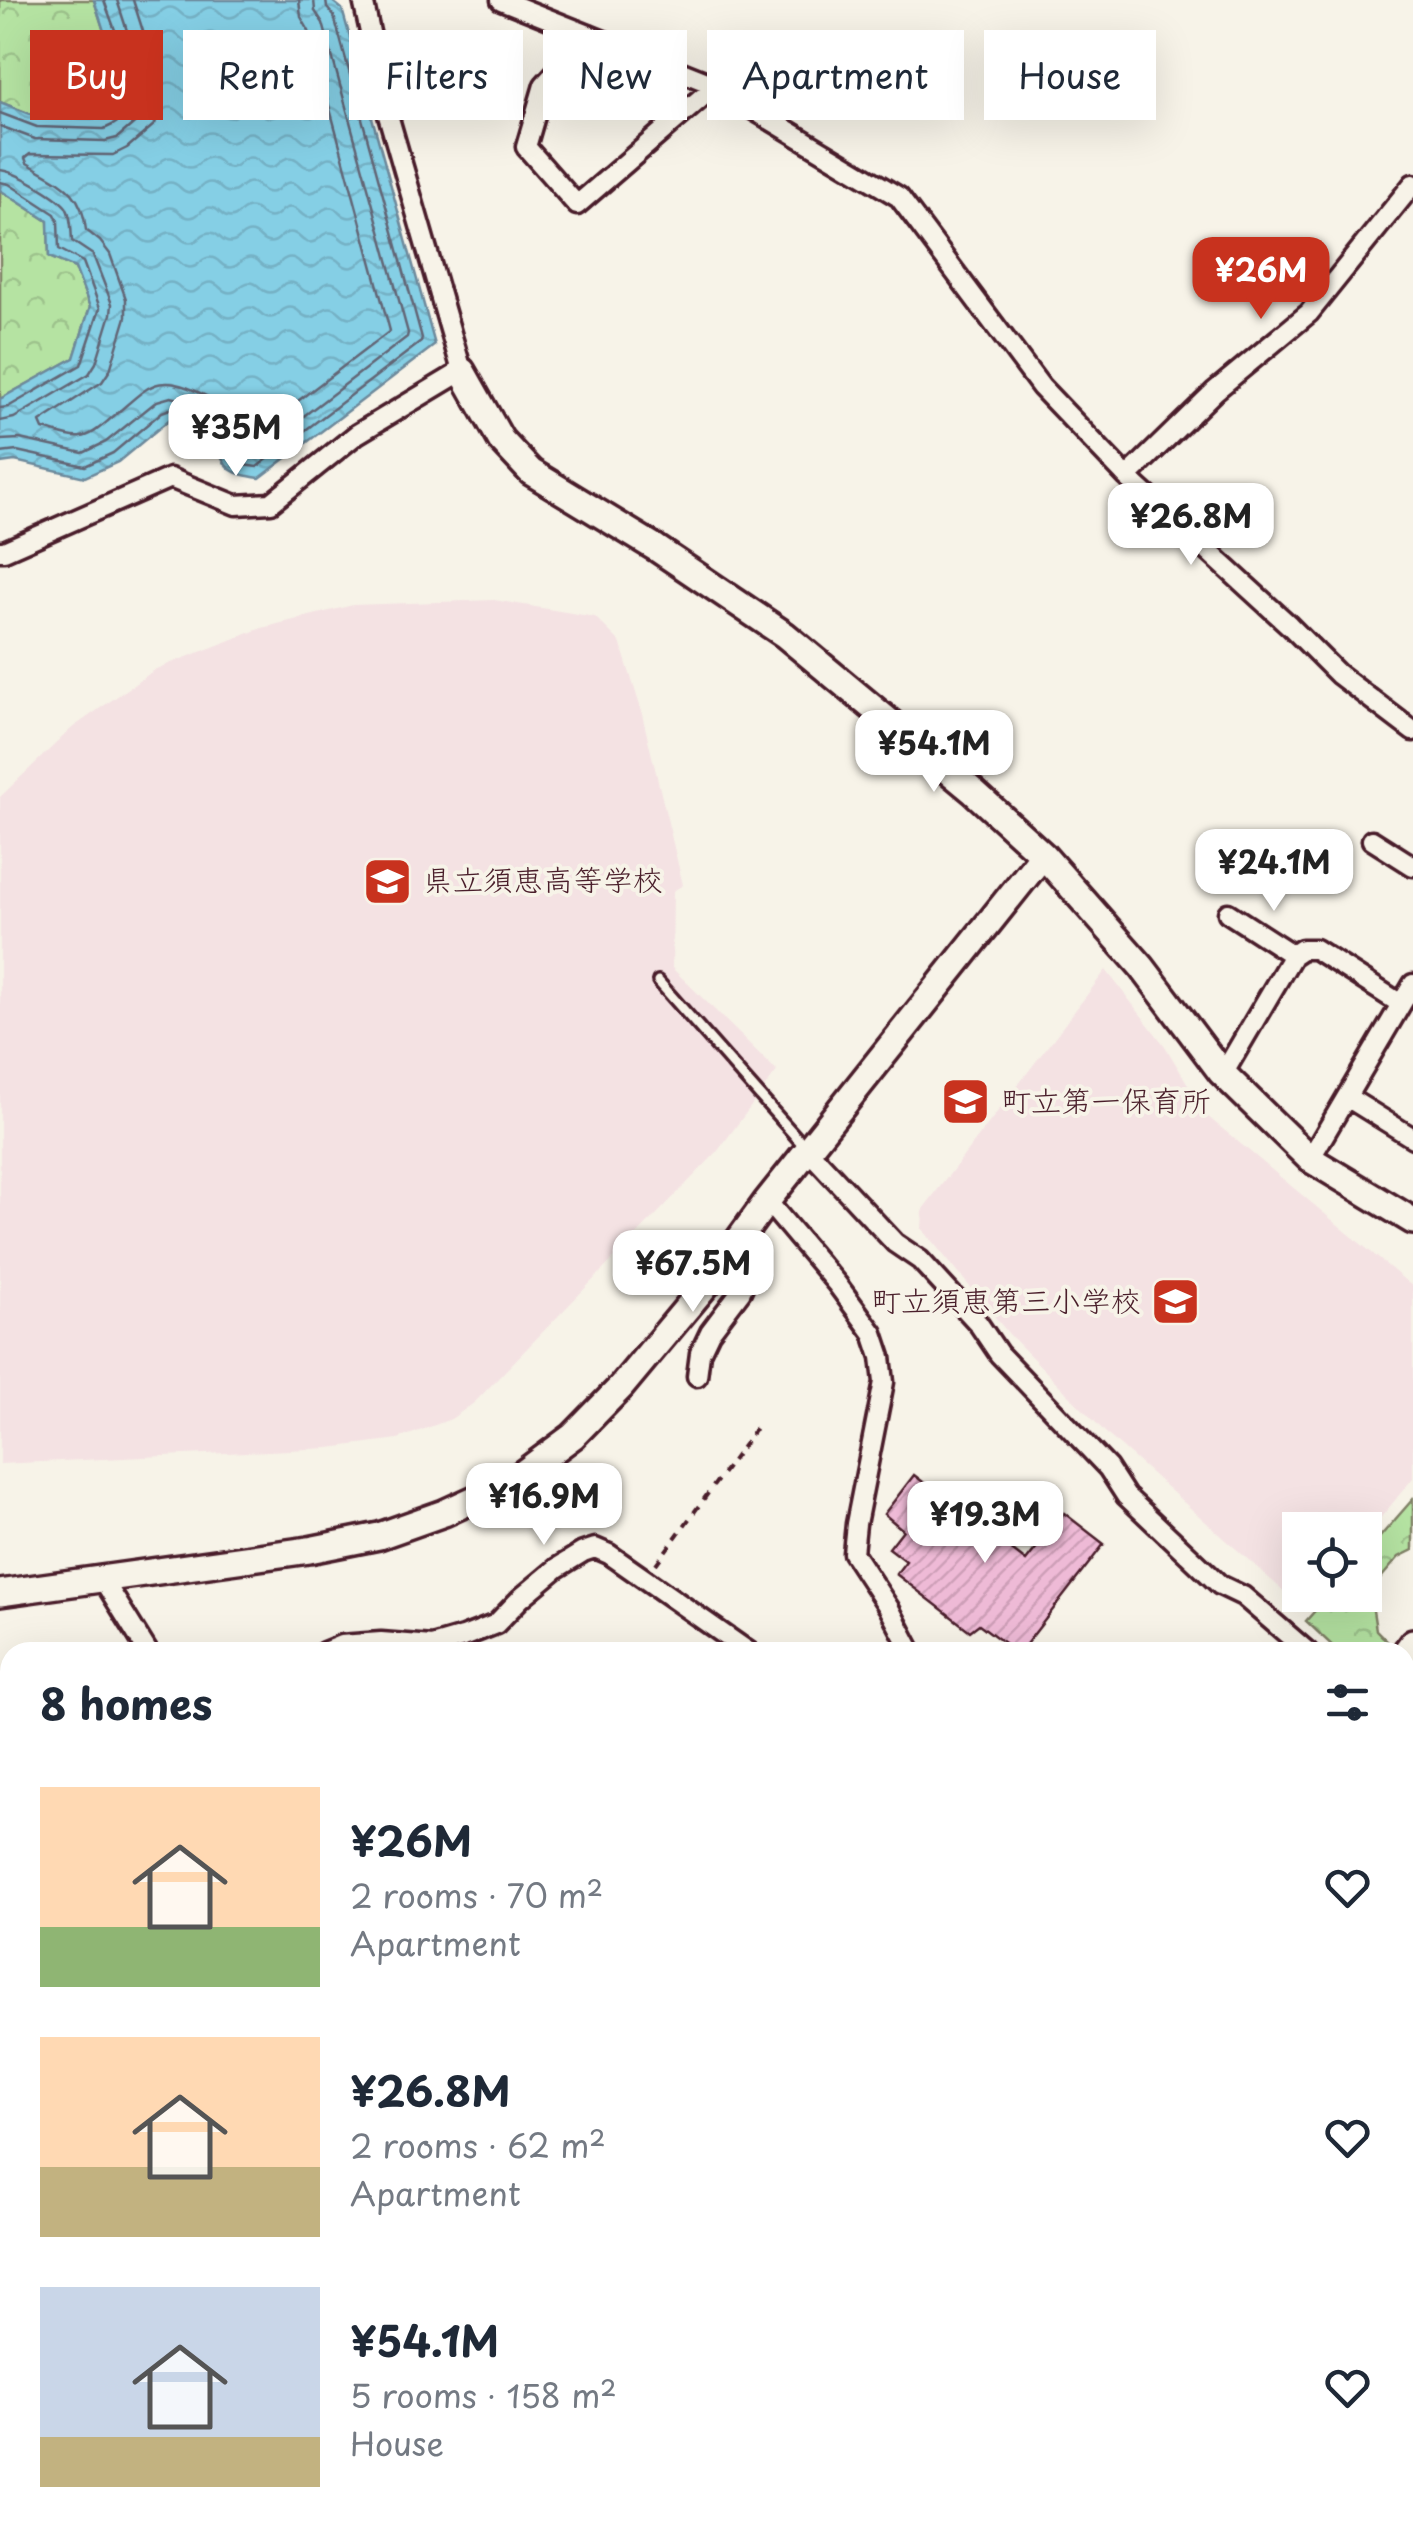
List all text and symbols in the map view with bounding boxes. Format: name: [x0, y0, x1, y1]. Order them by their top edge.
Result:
chip: Buy: [30, 30, 163, 120]
chip: Rent: [183, 30, 329, 120]
chip: Filters: [349, 30, 523, 120]
chip: New: [543, 30, 687, 120]
chip: Apartment: [707, 30, 964, 120]
chip: House: [984, 30, 1156, 120]
pin: ¥26M: [1202, 237, 1320, 322]
text: ¥26M: [1214, 245, 1308, 293]
pin: ¥35M: [177, 394, 295, 479]
text: ¥35M: [190, 402, 282, 450]
pin: ¥26.8M: [1110, 483, 1272, 568]
text: ¥26.8M: [1130, 491, 1252, 539]
pin: ¥54.1M: [853, 710, 1015, 795]
text: ¥54.1M: [877, 718, 991, 766]
pin: ¥24.1M: [1193, 829, 1355, 914]
text: ¥24.1M: [1217, 837, 1331, 885]
school or university icon: 県立須恵高等学校: [362, 855, 414, 907]
place label: 県立須恵高等学校: [423, 856, 663, 901]
school or university icon: 町立第一保育所: [940, 1076, 992, 1128]
place label: 町立第一保育所: [1001, 1077, 1211, 1122]
pin: ¥67.5M: [612, 1230, 774, 1315]
text: ¥67.5M: [635, 1238, 751, 1286]
school or university icon: 町立須恵第三小学校: [1150, 1276, 1202, 1328]
place label: 町立須恵第三小学校: [871, 1277, 1141, 1322]
pin: ¥16.9M: [463, 1463, 625, 1548]
text: ¥16.9M: [488, 1471, 600, 1519]
pin: ¥19.3M: [904, 1481, 1066, 1566]
text: ¥19.3M: [929, 1489, 1041, 1537]
map controls: [1282, 1512, 1382, 1612]
button: locate: [1282, 1512, 1382, 1612]
text: 8 homes: [40, 1671, 213, 1734]
icon: filters: [1320, 1675, 1375, 1730]
text: ¥26M: [350, 1808, 472, 1871]
icon: home: [120, 1827, 240, 1947]
icon: heart: [1320, 1860, 1375, 1915]
text: 2 rooms · 70 m²: [350, 1871, 603, 1919]
text: Apartment: [350, 1919, 521, 1967]
text: ¥26.8M: [350, 2058, 511, 2121]
icon: home: [120, 2077, 240, 2197]
icon: heart: [1320, 2110, 1375, 2165]
text: 2 rooms · 62 m²: [350, 2121, 606, 2169]
text: Apartment: [350, 2169, 521, 2217]
text: ¥54.1M: [350, 2308, 499, 2371]
icon: home: [120, 2327, 240, 2447]
icon: heart: [1320, 2360, 1375, 2415]
text: 5 rooms · 158 m²: [350, 2371, 617, 2419]
text: House: [350, 2419, 444, 2467]

